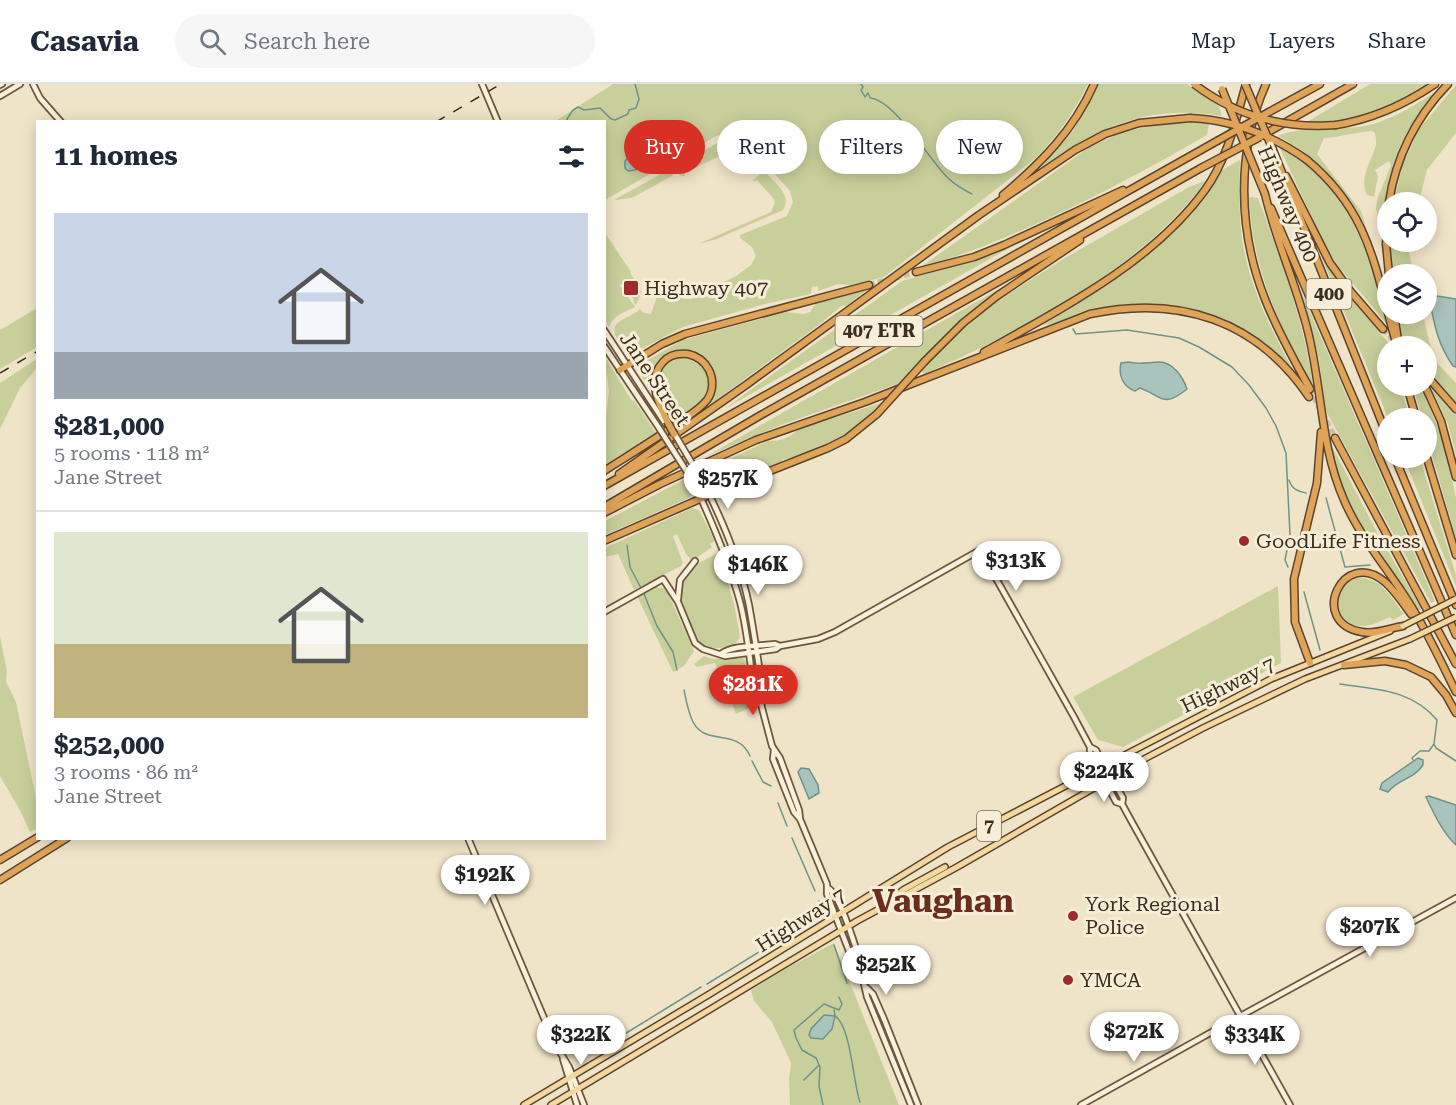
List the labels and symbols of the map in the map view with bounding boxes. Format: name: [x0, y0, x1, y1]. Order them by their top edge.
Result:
street label: Highway 400: [1253, 142, 1323, 266]
place label: Highway 407: [644, 276, 768, 300]
marker: Highway 407: [622, 279, 640, 297]
road number: 400: [1306, 279, 1352, 309]
road number: 407 ETR: [836, 316, 922, 346]
street label: Jane Street: [615, 328, 695, 431]
pin: $257K: [686, 459, 770, 510]
place label: GoodLife Fitness: [1256, 529, 1420, 553]
marker: GoodLife Fitness: [1237, 534, 1251, 548]
pin: $313K: [974, 541, 1058, 592]
pin: $146K: [716, 545, 800, 596]
street label: Highway 7: [1177, 652, 1279, 718]
pin: $281K: [711, 665, 795, 716]
pin: $224K: [1062, 752, 1146, 803]
road number: 7: [977, 811, 1001, 841]
pin: $192K: [443, 855, 527, 906]
district label: Vaughan: [872, 882, 1014, 920]
street label: Highway 7: [751, 883, 851, 957]
place label: York Regional Police: [1085, 892, 1220, 939]
pin: $207K: [1328, 907, 1412, 958]
marker: York Regional Police: [1066, 909, 1080, 923]
pin: $252K: [844, 945, 928, 996]
place label: YMCA: [1080, 968, 1141, 992]
marker: YMCA: [1061, 973, 1075, 987]
pin: $272K: [1092, 1012, 1176, 1063]
pin: $322K: [539, 1015, 623, 1066]
pin: $334K: [1213, 1015, 1297, 1066]

